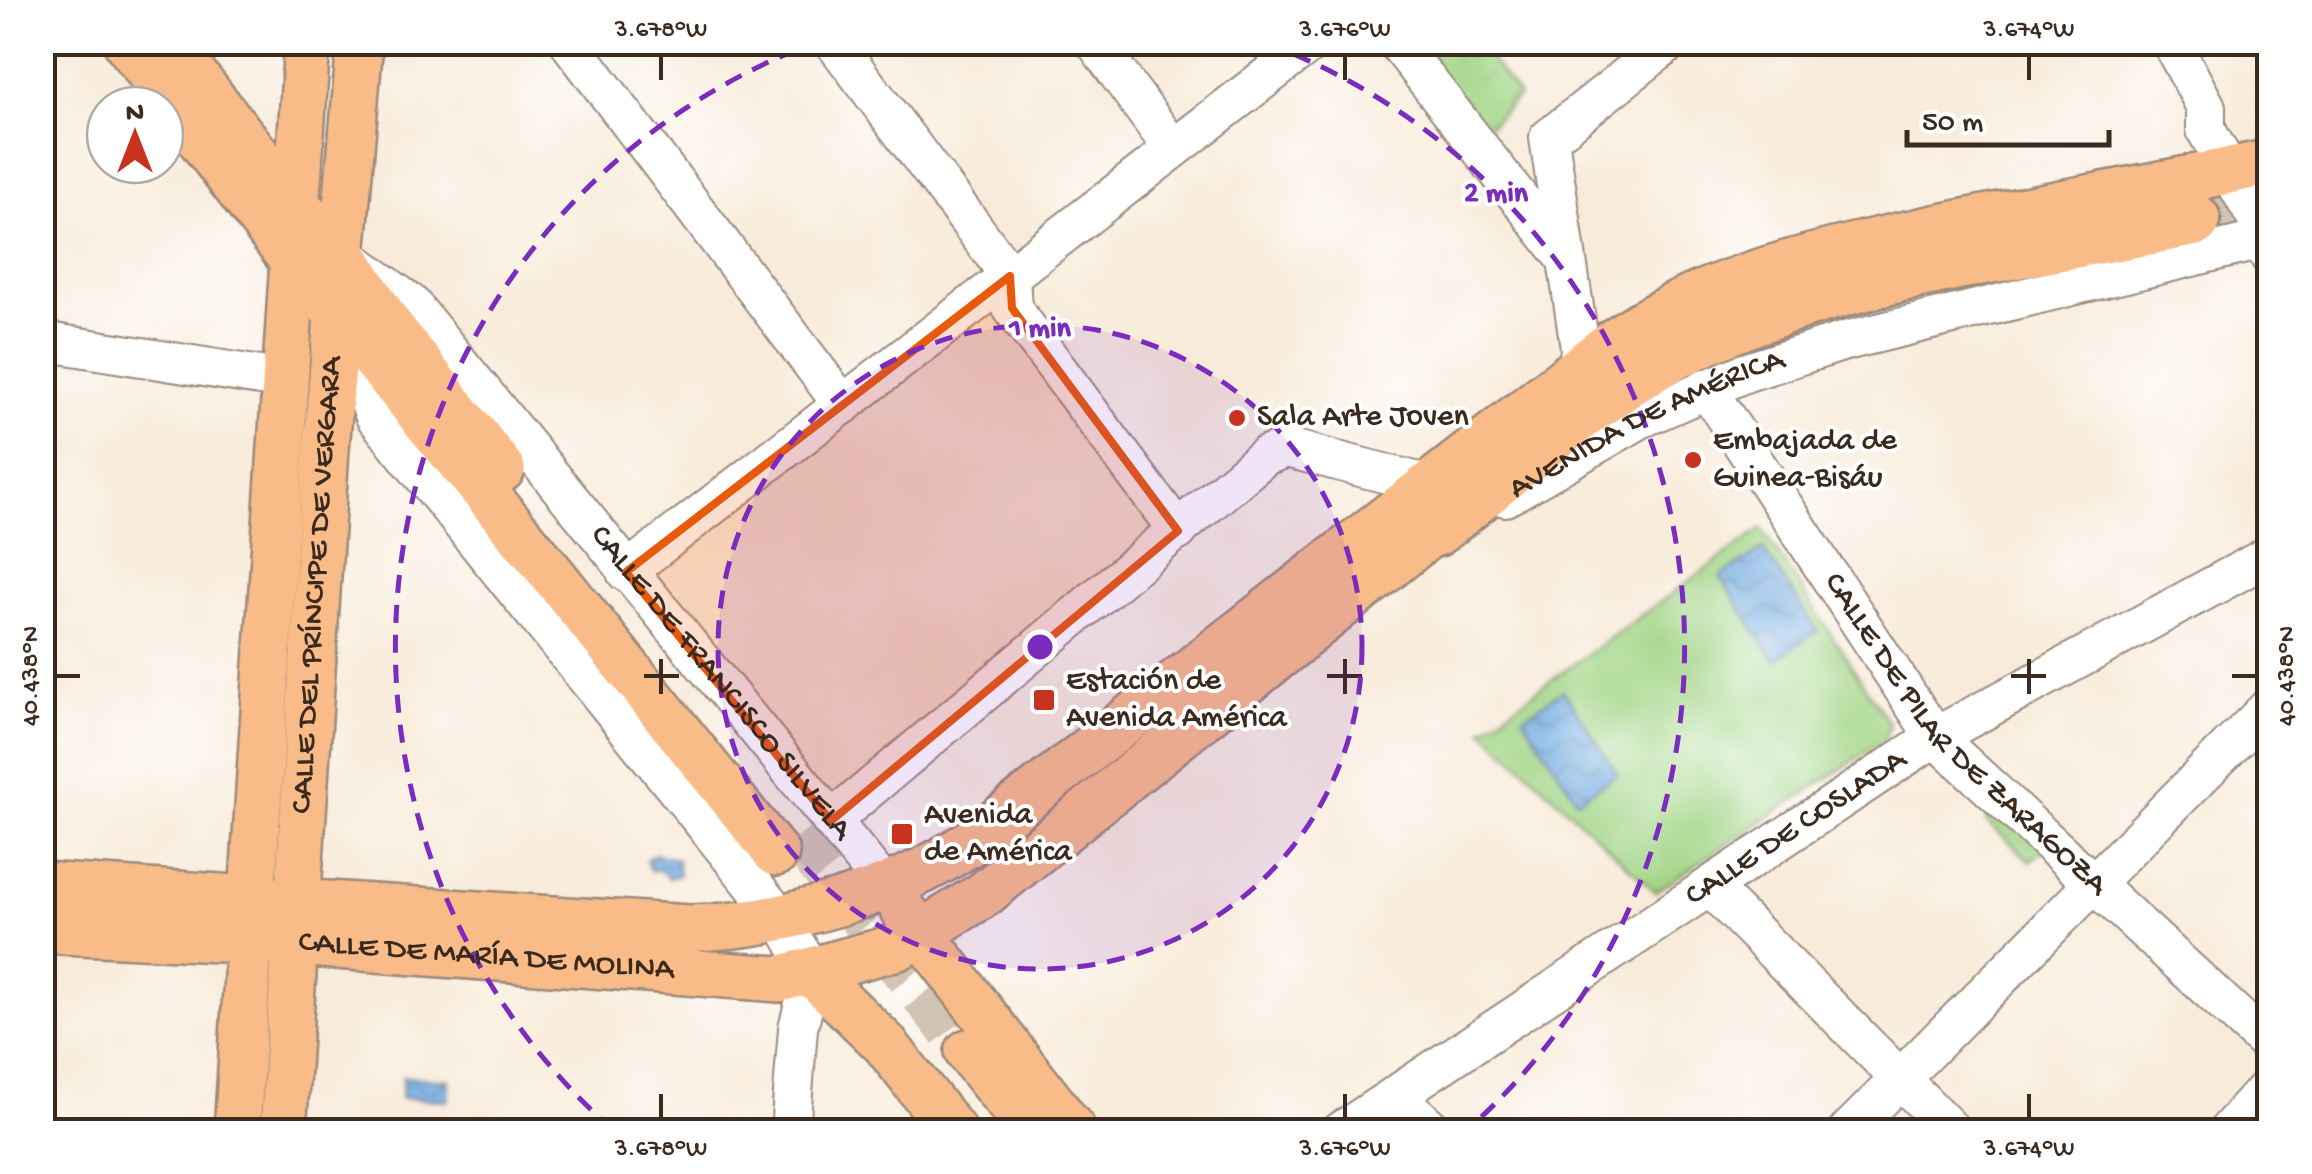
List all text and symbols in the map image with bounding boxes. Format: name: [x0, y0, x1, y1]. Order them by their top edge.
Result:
text: 3.678°W: [614, 17, 707, 46]
text: 3.676°W: [1298, 17, 1391, 46]
text: 3.674°W: [1983, 17, 2074, 46]
north arrow: [85, 85, 185, 185]
scale bar: [1907, 85, 2110, 147]
text: N: [126, 98, 144, 131]
text: 50 m: [1922, 107, 1983, 142]
text: 2 min: [1464, 178, 1529, 213]
text: 1 min: [1008, 313, 1071, 348]
street label: AVENIDA DE AMÉRICA: [1503, 342, 1791, 509]
street label: CALLE DEL PRÍNCIPE DE VERGARA: [284, 353, 353, 815]
place label: Sala Arte Joven: [1257, 399, 1469, 437]
marker: Sala Arte Joven: [1226, 407, 1248, 429]
place label: Embajada de Guinea-Bisáu: [1713, 423, 1897, 498]
marker: Embajada de Guinea-Bisáu: [1682, 449, 1704, 471]
street label: CALLE DE FRANCISCO SILVELA: [581, 518, 861, 850]
street label: CALLE DE PILAR DE ZARAGOZA: [1814, 566, 2116, 906]
text: 40.438°N: [18, 626, 47, 726]
text: 40.438°N: [2274, 626, 2303, 726]
centre of rings: [1022, 629, 1058, 665]
place label: Estación de Avenida América: [1066, 663, 1288, 738]
marker: Estación de Avenida América: [1031, 687, 1057, 713]
street label: CALLE DE COSLADA: [1679, 741, 1916, 916]
place label: Avenida de América: [924, 797, 1073, 872]
marker: Avenida de América: [889, 821, 915, 847]
street label: CALLE DE MARÍA DE MOLINA: [297, 924, 677, 990]
text: 3.678°W: [614, 1136, 707, 1165]
text: 3.676°W: [1298, 1136, 1391, 1165]
text: 3.674°W: [1983, 1136, 2074, 1165]

